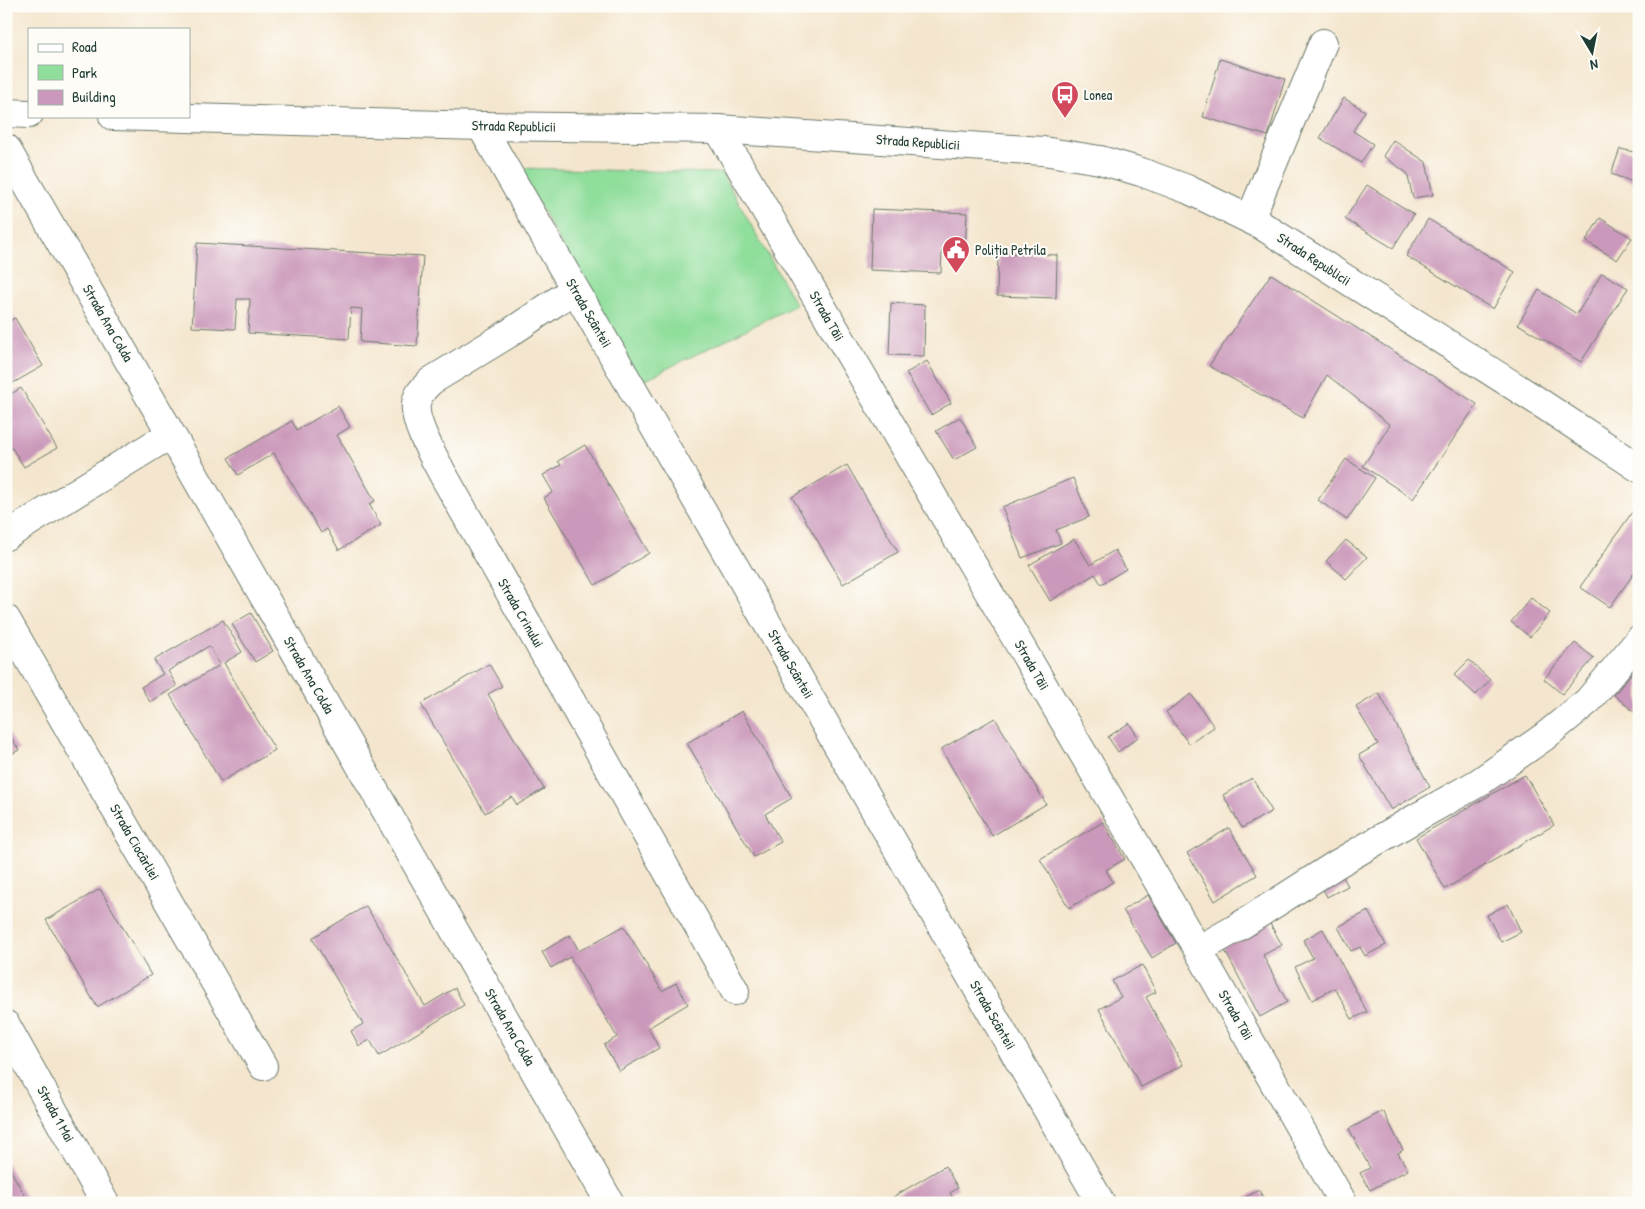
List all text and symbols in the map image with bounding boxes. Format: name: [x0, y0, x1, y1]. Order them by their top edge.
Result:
legend: [28, 28, 190, 118]
north arrow: [1568, 28, 1618, 78]
text: Road: [72, 36, 97, 57]
text: N: [1588, 55, 1600, 75]
text: Park: [72, 62, 97, 83]
bus stop icon: Lonea: [1050, 80, 1080, 119]
place label: Lonea: [1084, 85, 1113, 104]
text: Building: [72, 86, 116, 107]
street label: Strada Republicii: [472, 115, 556, 137]
street label: Strada Republicii: [875, 129, 961, 155]
street label: Strada Republicii: [1273, 228, 1355, 290]
public building icon: Poliția Petrila: [941, 235, 971, 274]
place label: Poliția Petrila: [975, 240, 1046, 259]
street label: Strada Scânteii: [562, 275, 617, 351]
street label: Strada Ana Colda: [79, 281, 138, 365]
street label: Strada Tăii: [806, 287, 849, 344]
street label: Strada Crinului: [494, 575, 549, 651]
street label: Strada Scânteii: [764, 626, 819, 702]
street label: Strada Ana Colda: [280, 633, 339, 717]
street label: Strada Tăii: [1011, 636, 1054, 693]
street label: Strada Ciocârliei: [106, 800, 165, 883]
street label: Strada Scânteii: [966, 977, 1021, 1053]
street label: Strada Ana Colda: [481, 985, 540, 1069]
street label: Strada Tăii: [1215, 986, 1258, 1043]
street label: Strada 1 Mai: [33, 1082, 80, 1145]

